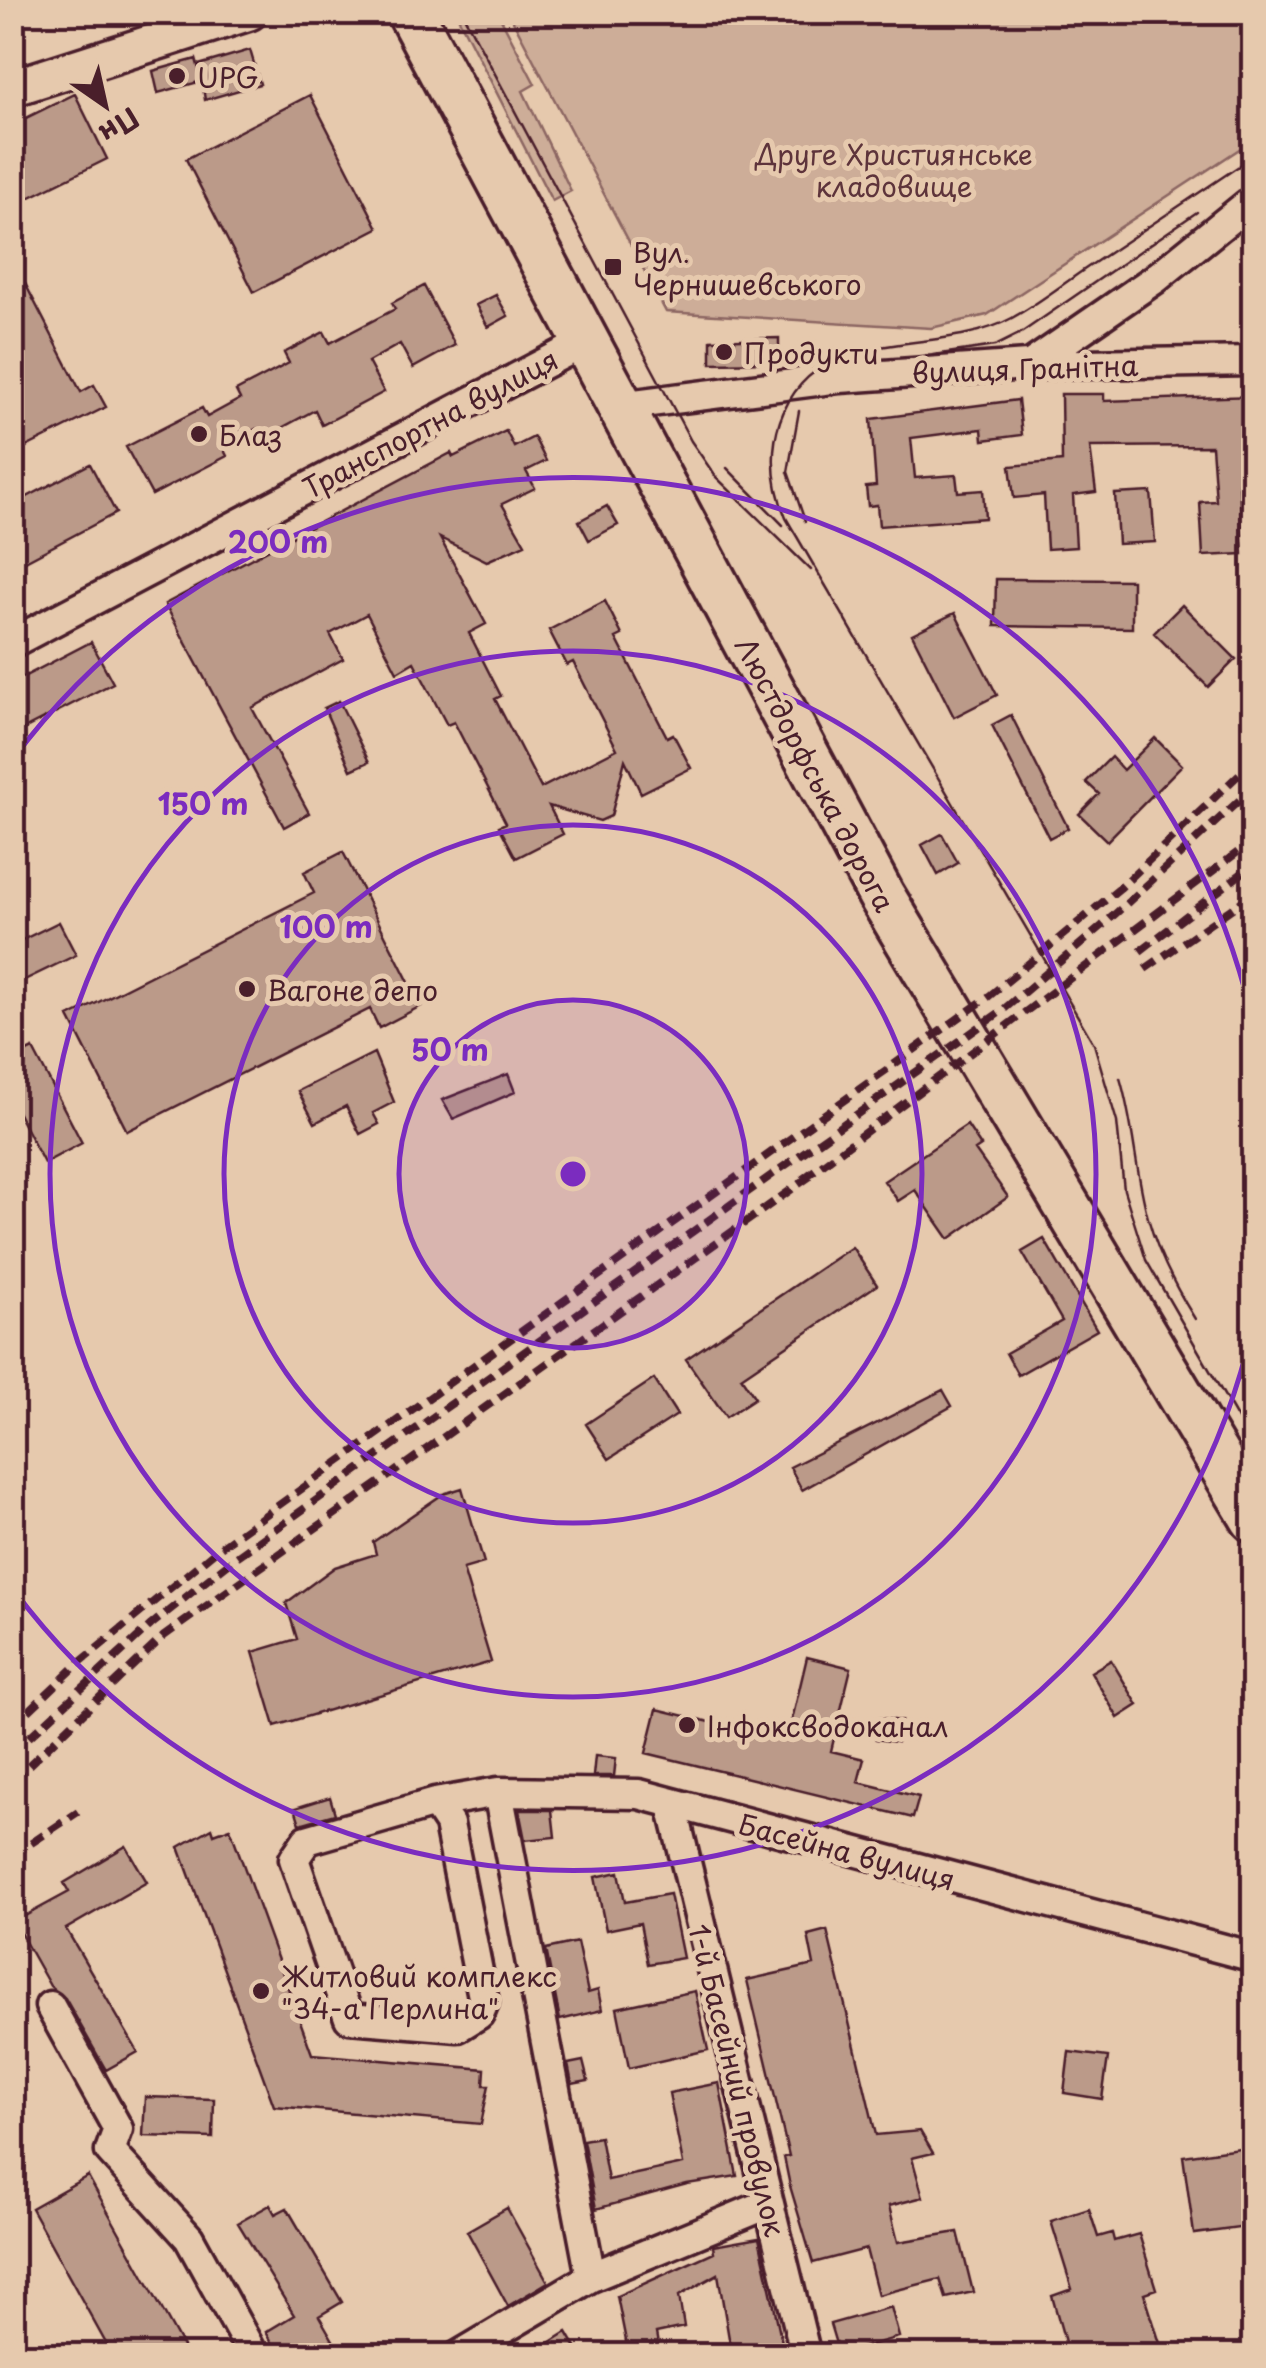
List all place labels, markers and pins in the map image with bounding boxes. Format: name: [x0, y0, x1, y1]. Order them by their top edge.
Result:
place label: UPG: [197, 55, 259, 98]
marker: UPG: [166, 65, 188, 87]
place label: Вул. Чернишевського: [633, 230, 862, 305]
marker: Вул. Чернишевського: [602, 256, 624, 278]
place label: Продукти: [744, 331, 878, 374]
marker: Продукти: [713, 341, 735, 363]
place label: Блаз: [219, 413, 282, 456]
marker: Блаз: [188, 423, 210, 445]
place label: Вагоне депо: [267, 968, 438, 1011]
marker: Вагоне депо: [236, 978, 258, 1000]
centre of rings: [555, 1156, 591, 1192]
place label: Інфоксводоканал: [707, 1704, 949, 1747]
marker: Інфоксводоканал: [676, 1714, 698, 1736]
place label: Житловий комплекс "34-а Перлина": [281, 1954, 557, 2029]
marker: Житловий комплекс "34-а Перлина": [250, 1980, 272, 2002]

